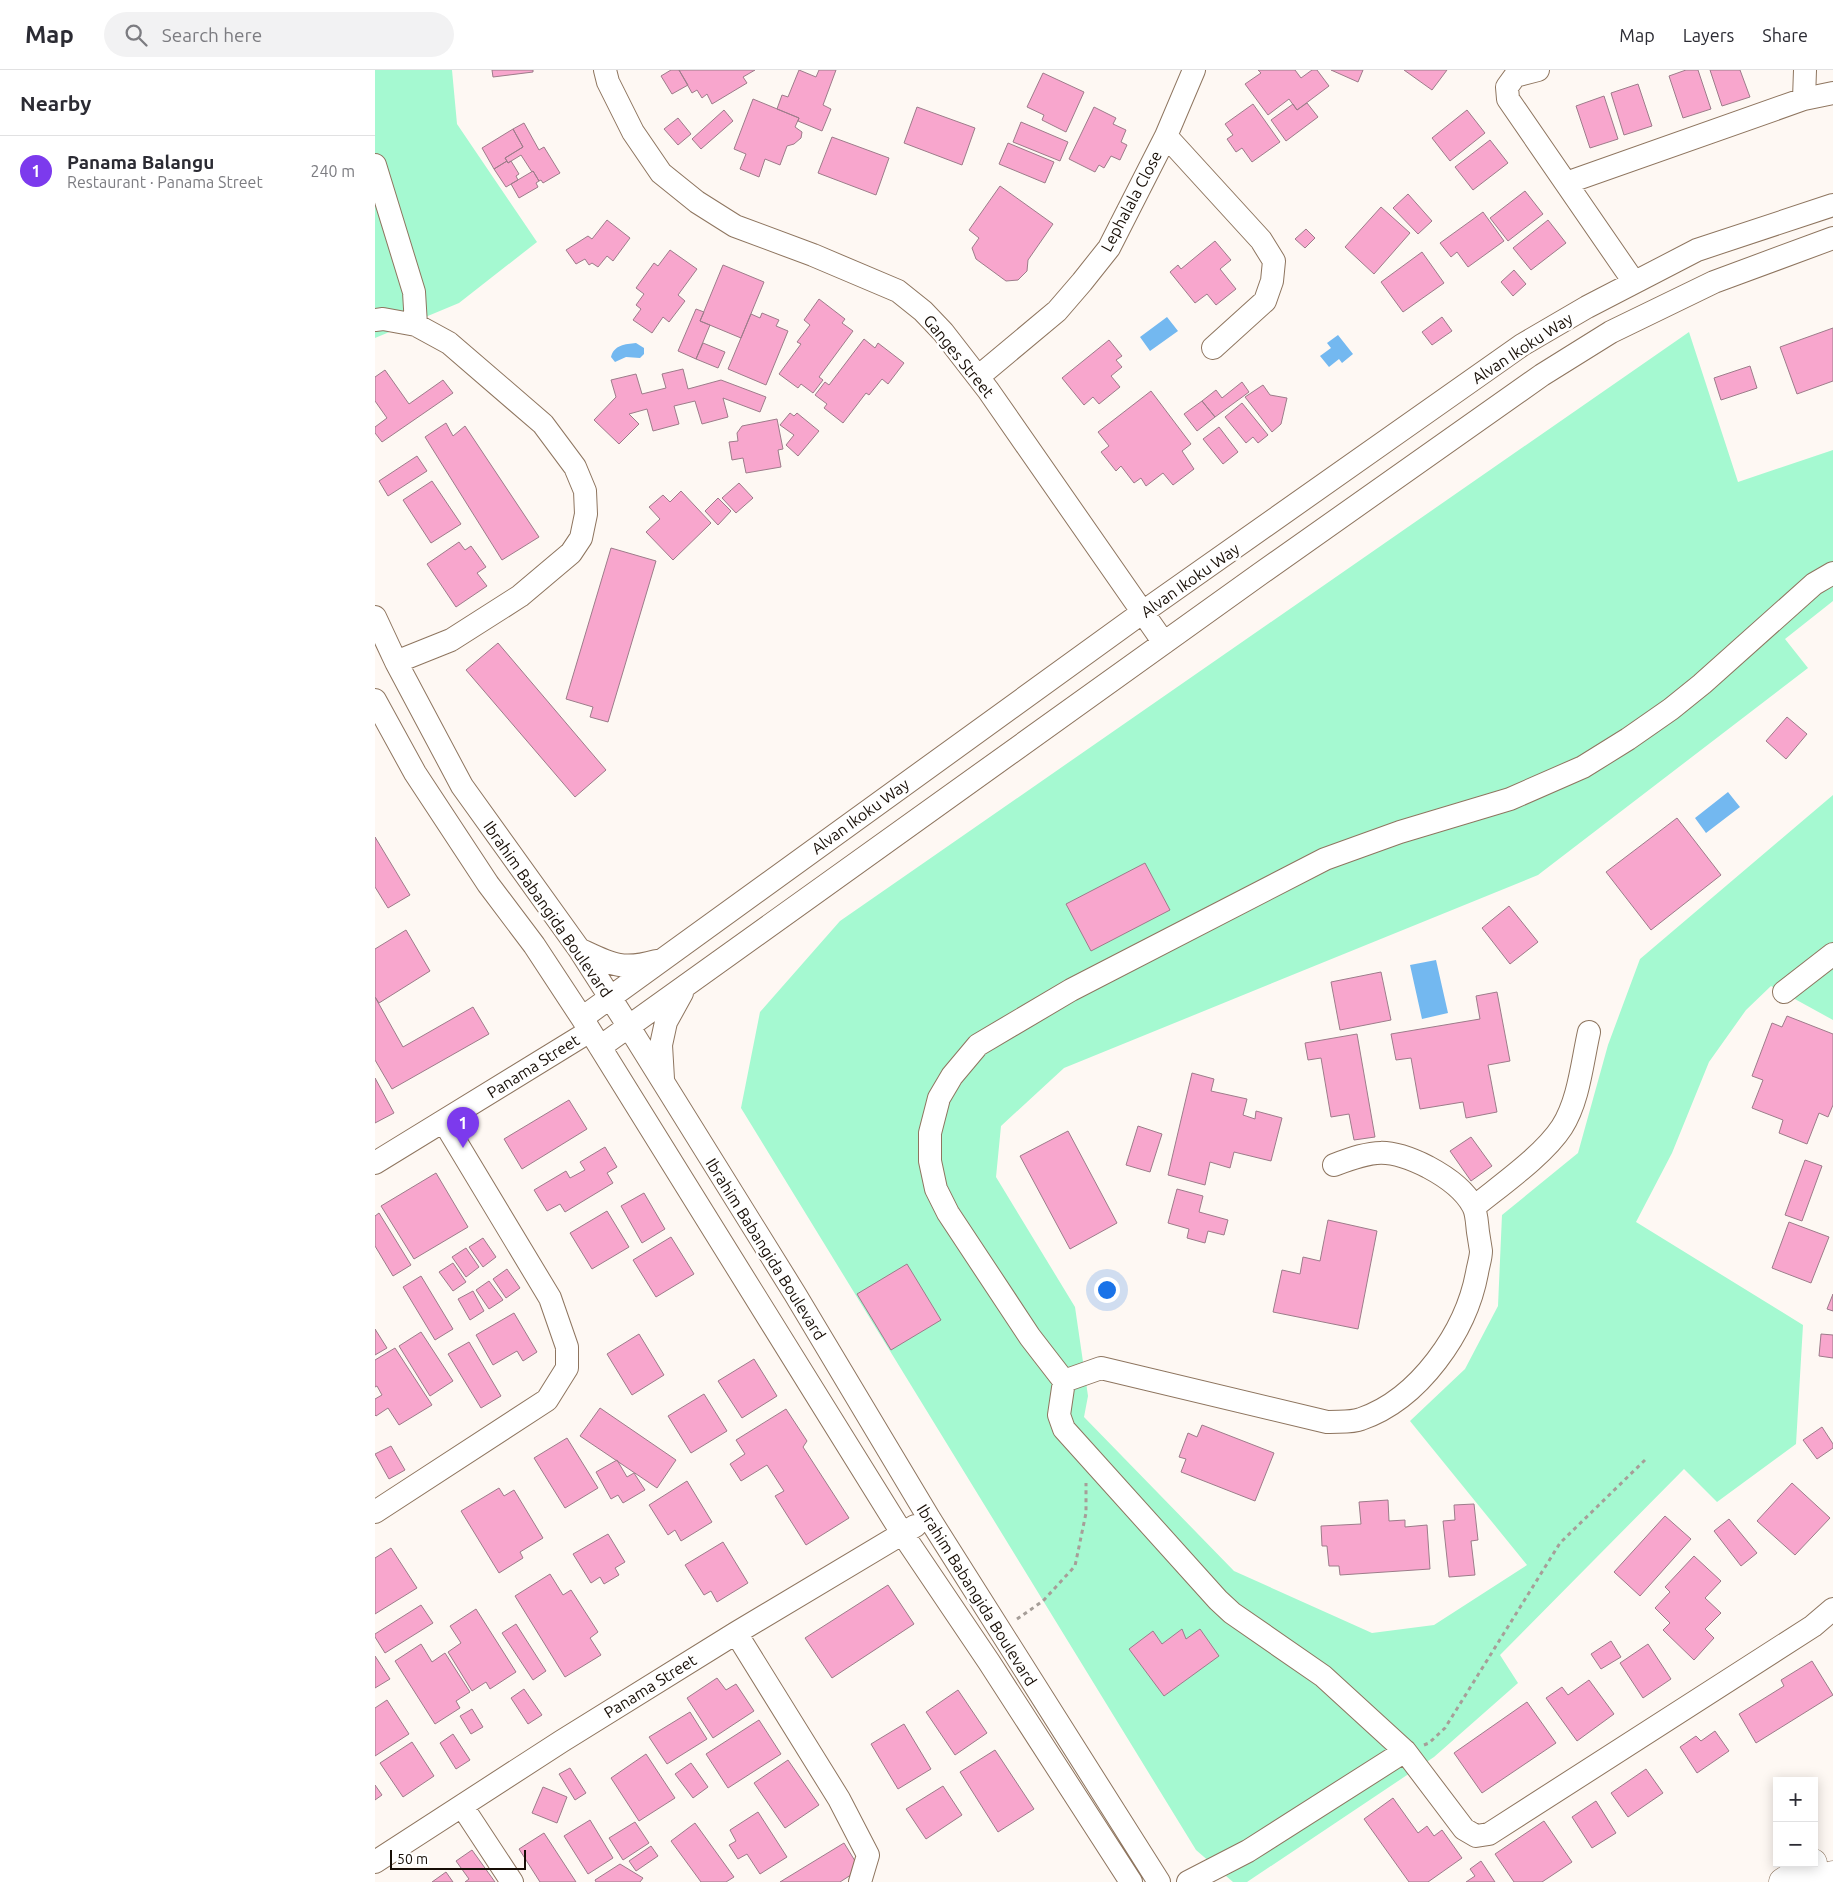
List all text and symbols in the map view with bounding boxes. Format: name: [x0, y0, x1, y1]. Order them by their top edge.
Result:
search box: [104, 12, 454, 57]
text: Map: [25, 21, 74, 48]
icon: search: [122, 21, 150, 49]
text: Search here: [162, 24, 262, 46]
text: Map: [1619, 25, 1655, 45]
text: Layers: [1683, 25, 1734, 45]
text: Share: [1762, 25, 1808, 45]
text: Nearby: [20, 91, 91, 115]
street label: Lephalala Close: [1097, 148, 1165, 254]
text: Panama Balangu: [67, 151, 214, 173]
text: 1: [31, 162, 41, 180]
text: 240 m: [310, 162, 355, 180]
text: Restaurant · Panama Street: [67, 173, 263, 191]
street label: Alvan Ikoku Way: [1469, 309, 1576, 387]
street label: Ganges Street: [920, 311, 998, 402]
street label: Alvan Ikoku Way: [1137, 539, 1243, 621]
street label: Alvan Ikoku Way: [808, 774, 912, 857]
street label: Ibrahim Babangida Boulevard: [480, 818, 616, 1000]
street label: Panama Street: [484, 1030, 583, 1102]
pin: 1: [447, 1107, 479, 1148]
street label: Ibrahim Babangida Boulevard: [703, 1155, 829, 1343]
your location: [1094, 1277, 1120, 1303]
street label: Ibrahim Babangida Boulevard: [914, 1501, 1040, 1689]
street label: Panama Street: [601, 1650, 700, 1722]
map controls: [1773, 1777, 1818, 1867]
button: +: [1773, 1777, 1818, 1822]
button: −: [1773, 1822, 1818, 1867]
scale bar: [390, 1847, 526, 1870]
text: 50 m: [397, 1851, 428, 1867]

